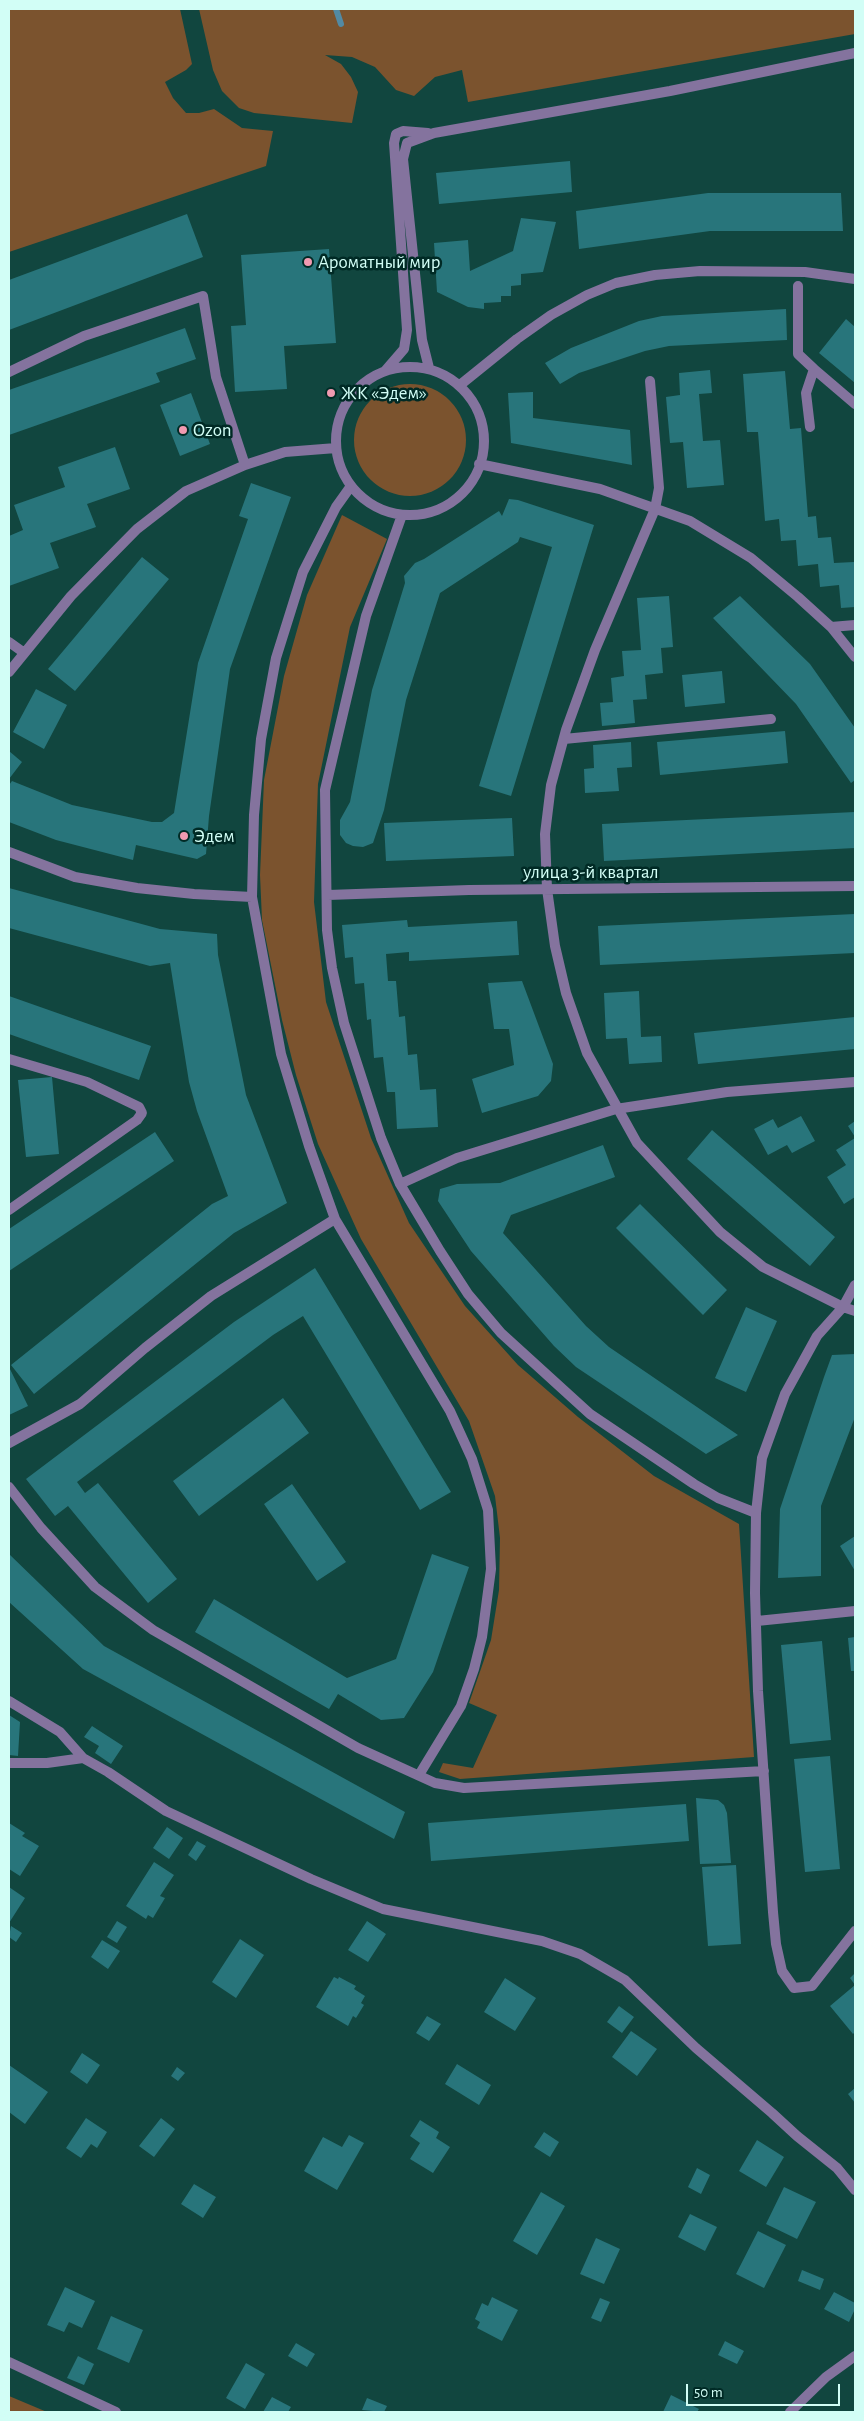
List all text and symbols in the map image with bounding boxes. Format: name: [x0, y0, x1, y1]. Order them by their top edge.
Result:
place label: Ароматный мир: [318, 251, 440, 273]
marker: Ароматный мир: [302, 256, 314, 268]
place label: ЖК «Эдем»: [341, 382, 427, 404]
marker: ЖК «Эдем»: [325, 387, 337, 399]
place label: Ozon: [193, 419, 232, 441]
marker: Ozon: [177, 424, 189, 436]
place label: Эдем: [194, 825, 235, 847]
marker: Эдем: [178, 830, 190, 842]
street label: улица 3-й квартал: [523, 861, 659, 883]
scale bar: [689, 2374, 843, 2406]
text: 50 m: [694, 2385, 723, 2400]

